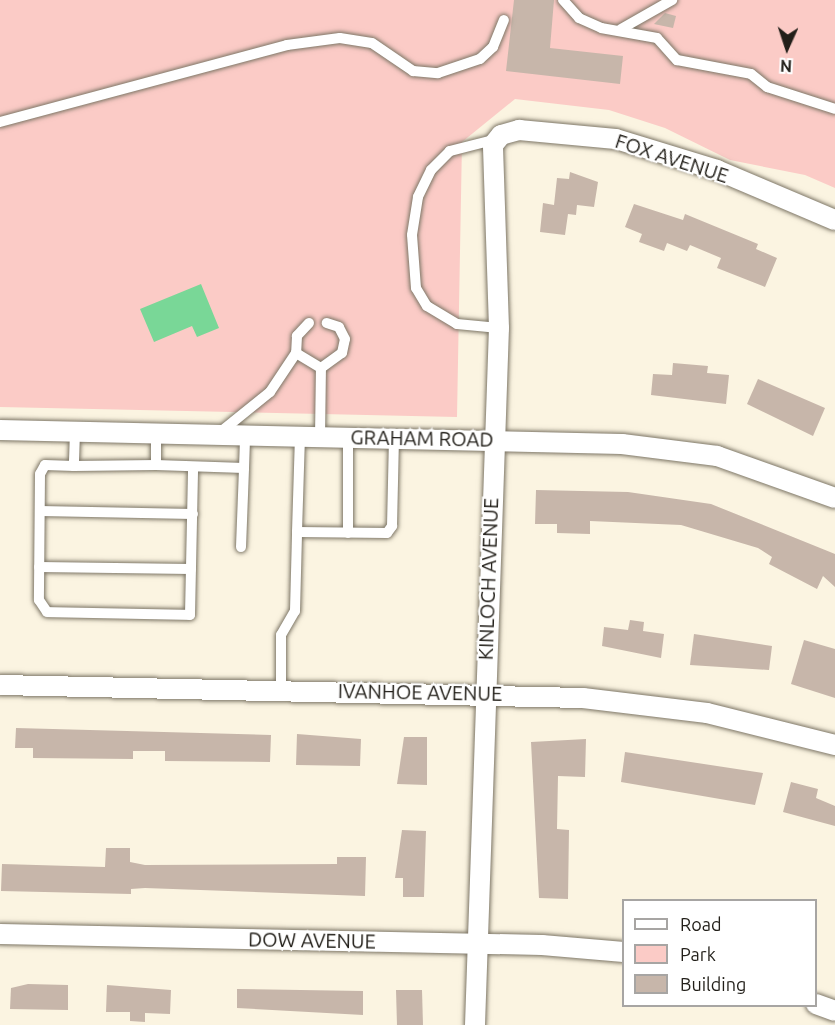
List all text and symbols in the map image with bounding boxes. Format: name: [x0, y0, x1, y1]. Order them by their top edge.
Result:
north arrow: [757, 18, 817, 78]
text: N: [780, 57, 792, 75]
street label: FOX AVENUE: [612, 128, 732, 188]
street label: GRAHAM ROAD: [350, 425, 494, 451]
street label: KINLOCH AVENUE: [473, 497, 503, 661]
street label: IVANHOE AVENUE: [338, 679, 502, 705]
legend: [622, 899, 817, 1007]
text: Road: [680, 914, 722, 934]
street label: DOW AVENUE: [248, 927, 376, 953]
text: Park: [680, 944, 716, 964]
text: Building: [680, 974, 746, 994]

